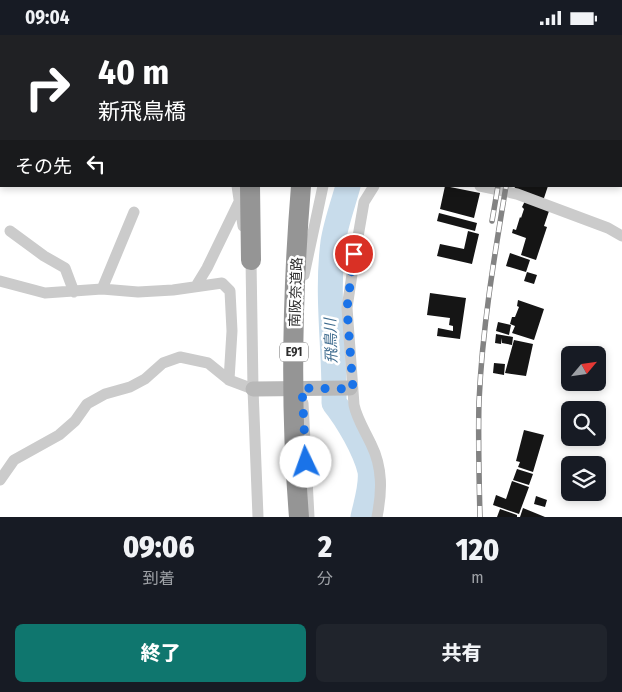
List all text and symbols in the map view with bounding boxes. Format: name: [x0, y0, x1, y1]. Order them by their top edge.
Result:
text: 09:04: [25, 6, 70, 29]
text: 40 m: [98, 51, 169, 93]
icon: right: [15, 55, 80, 120]
text: 新飛鳥橋: [98, 98, 186, 125]
icon: left: [82, 150, 110, 178]
text: その先: [15, 155, 72, 178]
pin: [333, 233, 375, 275]
icon: arrive: [340, 240, 368, 268]
street label: 南阪奈道路: [286, 257, 306, 327]
water label: 飛鳥川: [321, 316, 341, 364]
road number: E91: [280, 343, 308, 361]
north arrow: [561, 346, 606, 391]
map controls: [561, 346, 606, 501]
button: search: [561, 401, 606, 446]
position arrow: [279, 435, 331, 487]
button: layers: [561, 456, 606, 501]
text: 09:06: [123, 529, 194, 565]
text: 2: [318, 529, 332, 565]
text: 120: [456, 532, 499, 568]
text: m: [471, 568, 484, 587]
text: 到着: [143, 569, 175, 588]
text: 分: [317, 569, 333, 588]
button: 終了: [15, 624, 306, 682]
button: 共有: [316, 624, 607, 682]

